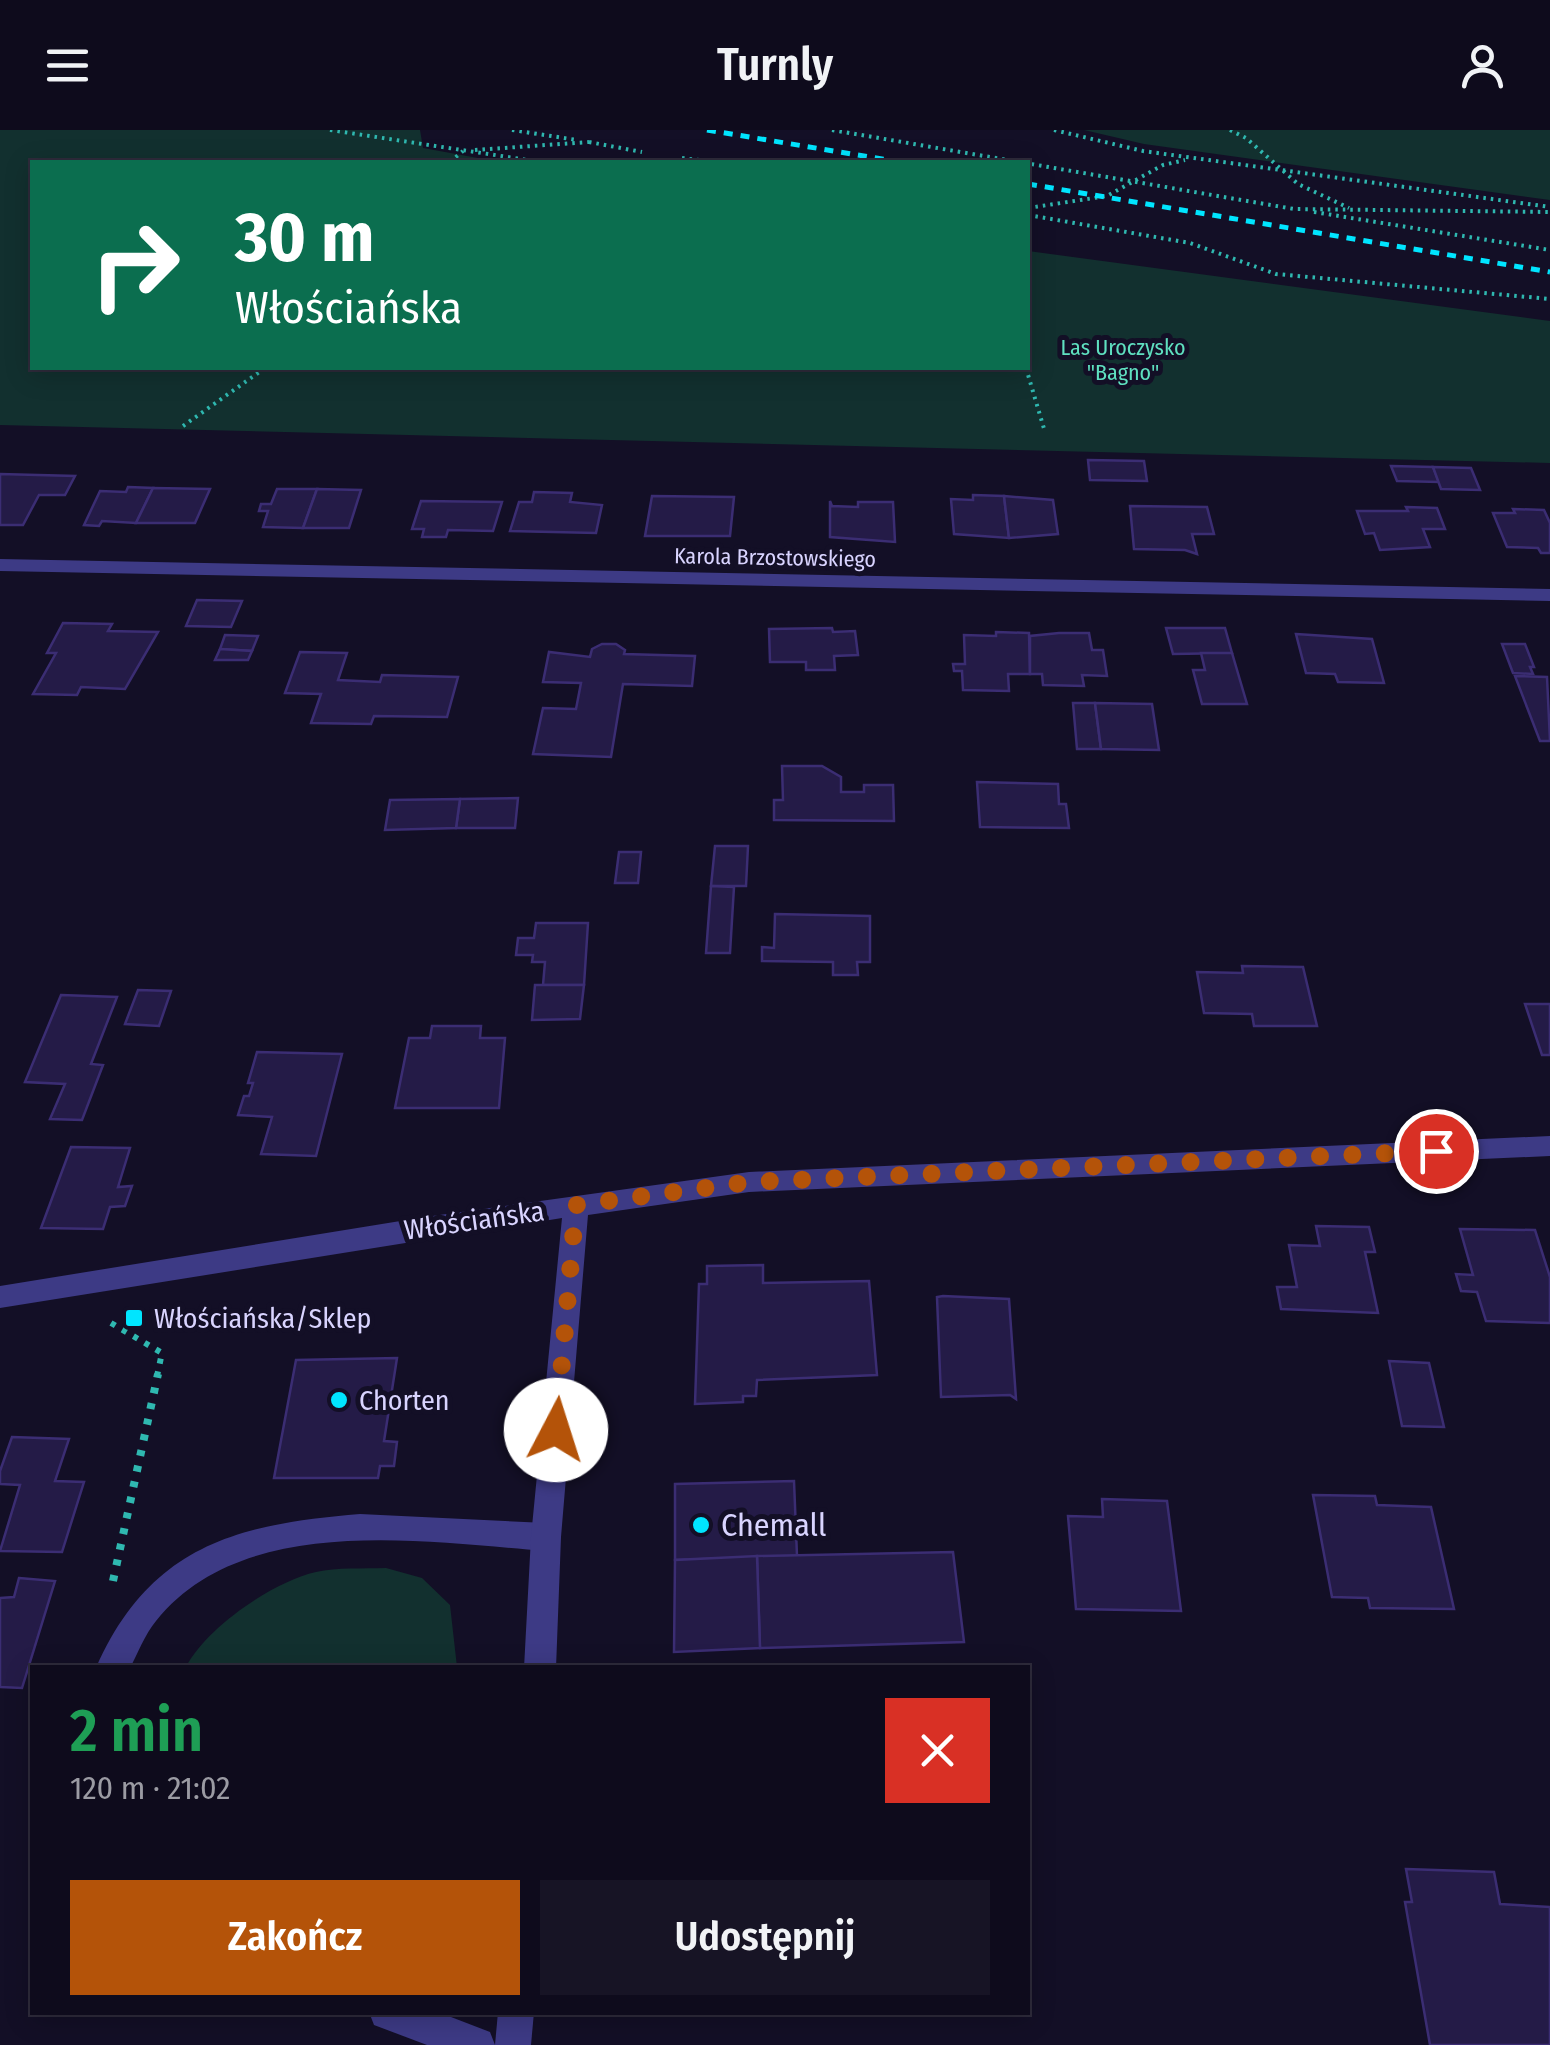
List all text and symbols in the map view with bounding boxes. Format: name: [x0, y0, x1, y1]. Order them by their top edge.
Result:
icon: menu: [40, 38, 95, 93]
text: Turnly: [717, 38, 833, 92]
icon: person: [1455, 38, 1510, 93]
text: 30 m: [235, 196, 374, 280]
icon: right: [70, 200, 200, 330]
text: Włościańska: [235, 281, 462, 335]
park label: Las Uroczysko "Bagno": [1060, 334, 1186, 386]
street label: Karola Brzostowskiego: [674, 542, 876, 573]
pin: [1394, 1109, 1479, 1194]
icon: arrive: [1409, 1124, 1464, 1179]
street label: Włościańska: [402, 1194, 546, 1247]
place label: Włościańska/Sklep: [154, 1302, 371, 1335]
marker: Włościańska/Sklep: [123, 1307, 145, 1329]
position arrow: [504, 1378, 608, 1482]
place label: Chorten: [359, 1384, 450, 1417]
marker: Chorten: [328, 1389, 350, 1411]
place label: Chemall: [721, 1506, 826, 1544]
marker: Chemall: [690, 1514, 712, 1536]
text: 2 min: [70, 1695, 203, 1767]
button: close: [885, 1698, 990, 1803]
text: 120 m · 21:02: [70, 1769, 230, 1807]
button: Zakończ: [70, 1880, 520, 1995]
button: Udostępnij: [540, 1880, 990, 1995]

